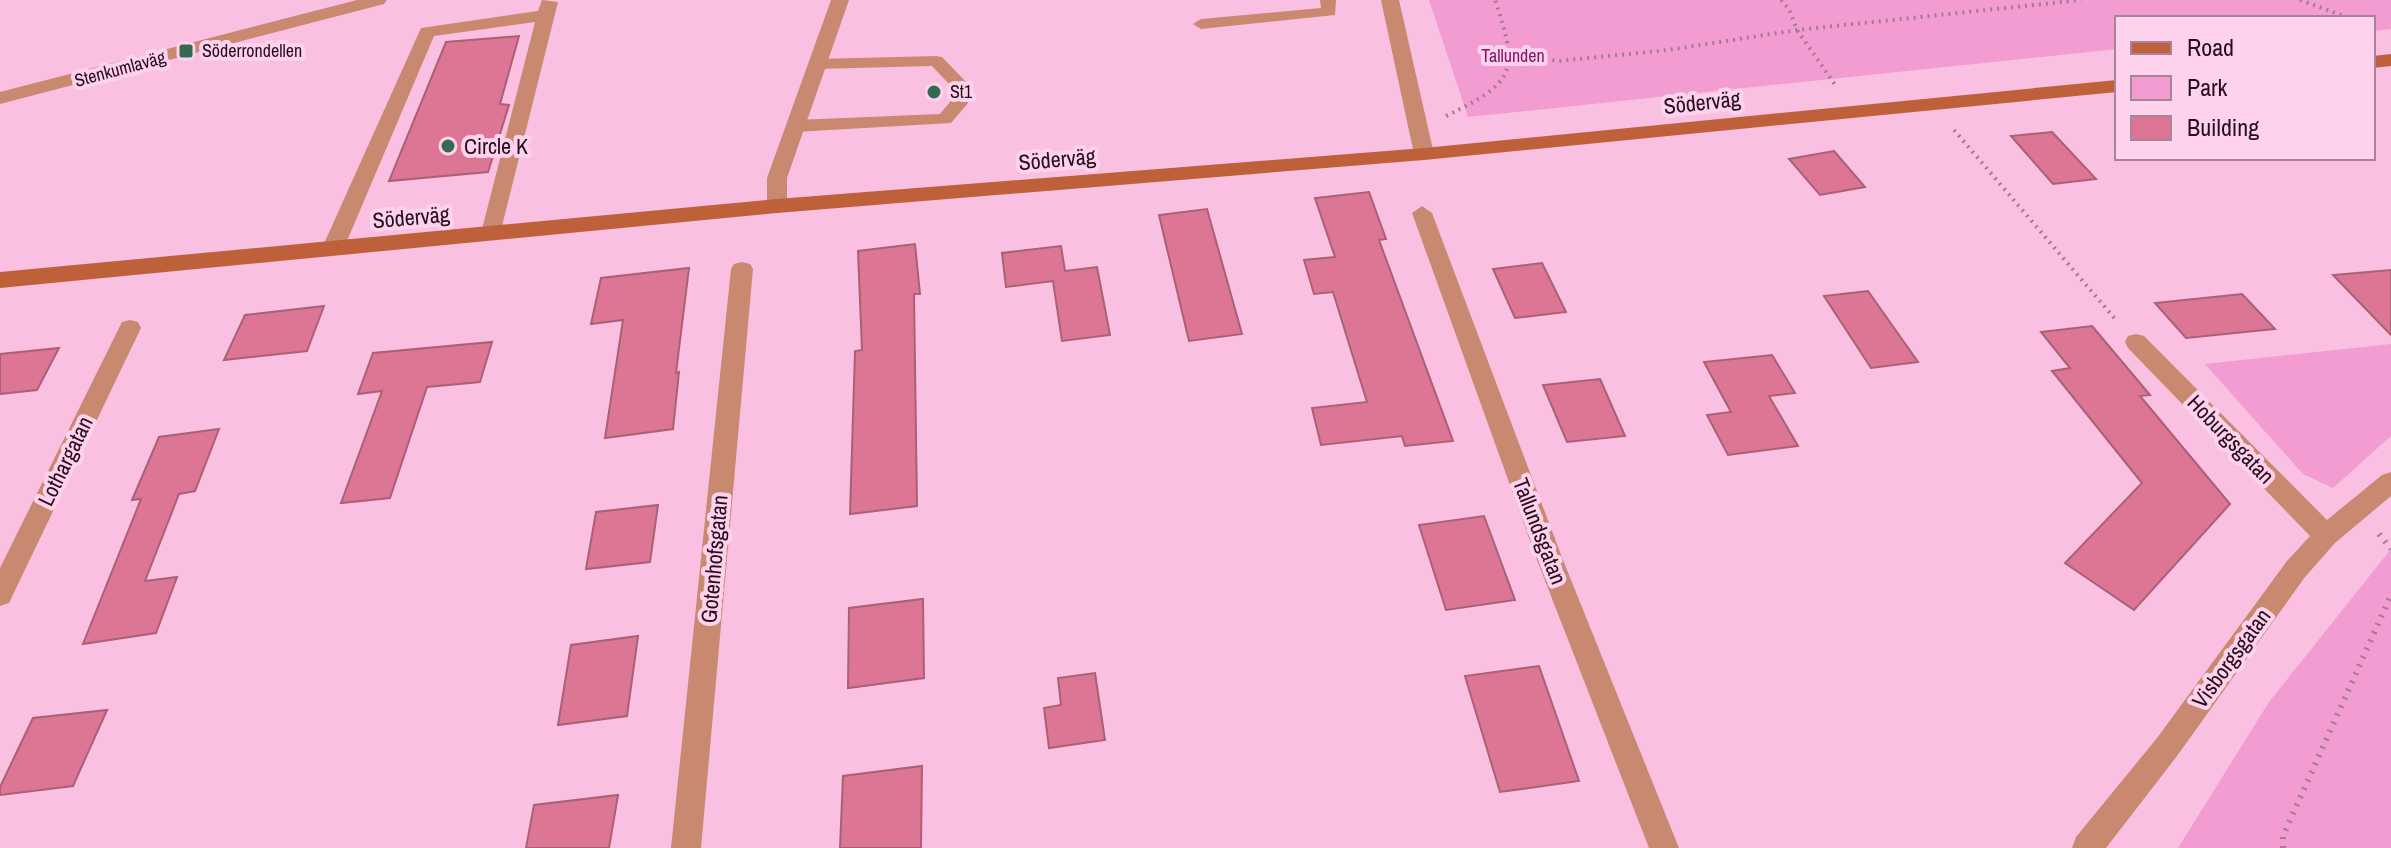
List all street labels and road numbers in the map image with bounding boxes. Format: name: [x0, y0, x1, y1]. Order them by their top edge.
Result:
street label: Stenkumlaväg: [71, 44, 169, 93]
street label: Söderväg: [1662, 83, 1742, 121]
street label: Söderväg: [1017, 141, 1097, 177]
street label: Söderväg: [371, 199, 451, 235]
street label: Hoburgsgatan: [2181, 388, 2281, 490]
street label: Lothargatan: [30, 411, 100, 511]
street label: Tallundsgatan: [1506, 473, 1574, 589]
street label: Gotenhofsgatan: [693, 494, 735, 624]
street label: Visborgsgatan: [2185, 602, 2277, 714]

